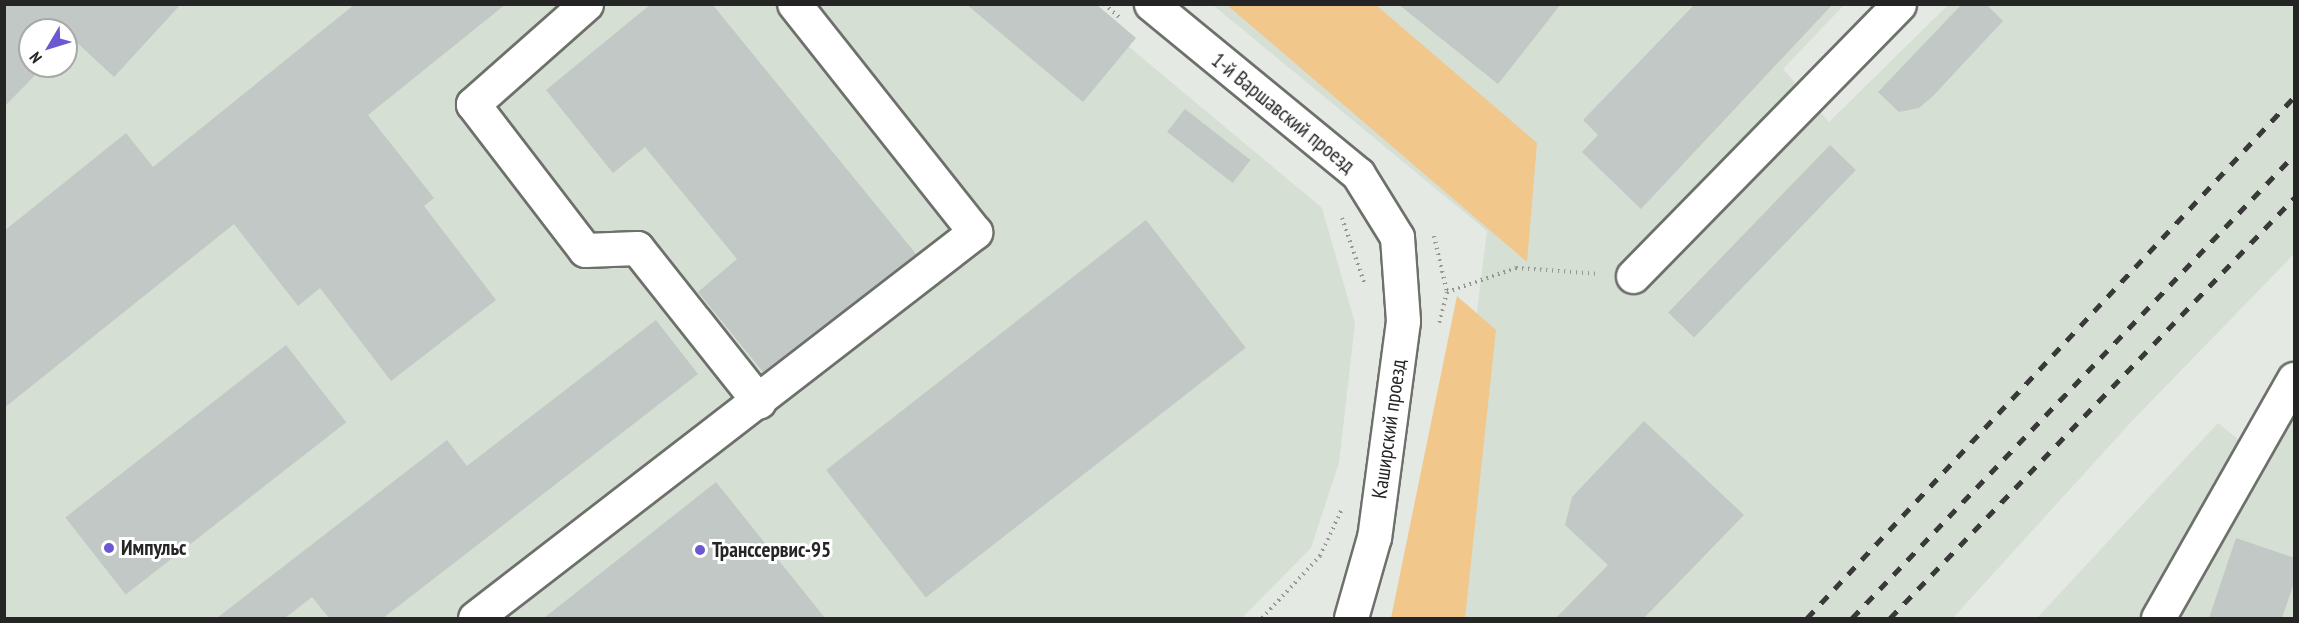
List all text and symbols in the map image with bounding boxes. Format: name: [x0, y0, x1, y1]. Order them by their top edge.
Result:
north arrow: [18, 18, 78, 78]
text: N: [25, 48, 46, 67]
street label: 1-й Варшавский проезд: [1206, 48, 1360, 178]
street label: Каширский проезд: [1367, 358, 1411, 500]
place label: Импульс: [121, 535, 186, 561]
place label: Транссервис-95: [712, 537, 831, 563]
marker: Импульс: [102, 541, 116, 555]
marker: Транссервис-95: [693, 543, 707, 557]

